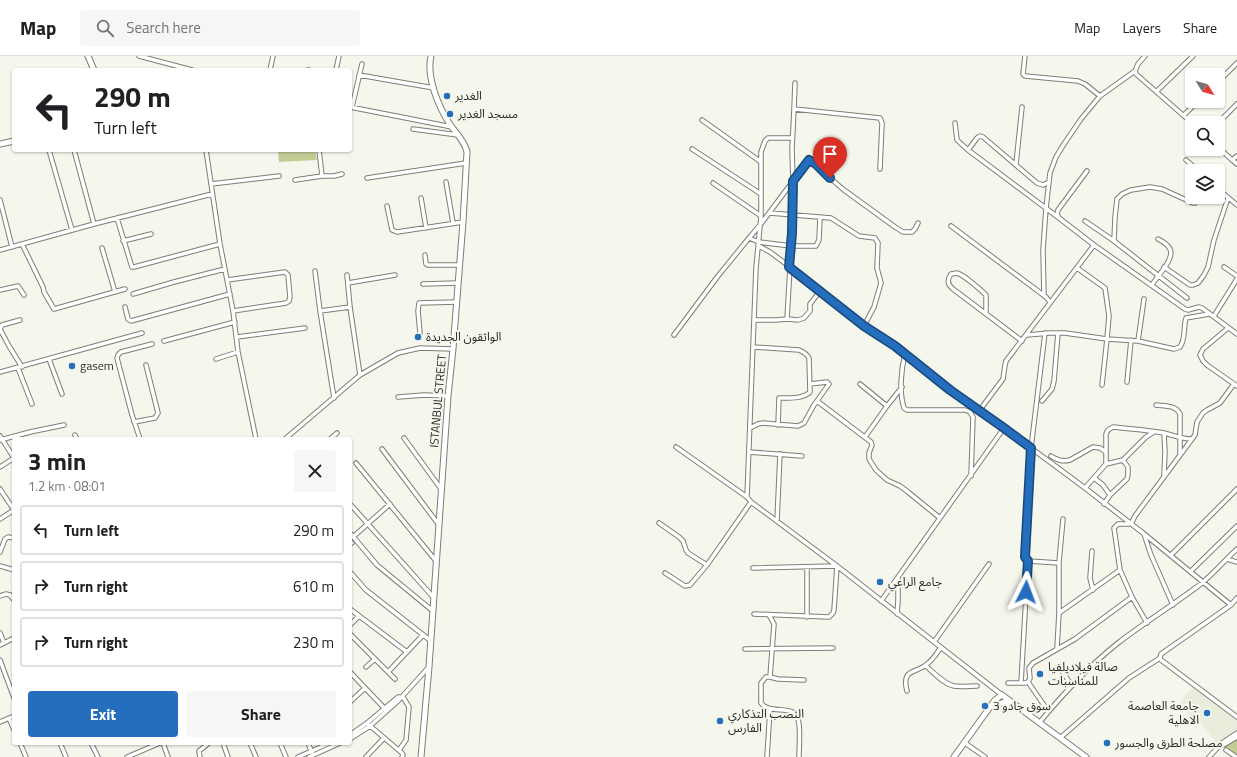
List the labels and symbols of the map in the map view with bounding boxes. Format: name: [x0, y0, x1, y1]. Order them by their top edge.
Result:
north arrow: [1185, 68, 1225, 108]
place label: الغدير: [454, 86, 482, 105]
marker: الغدير: [442, 91, 452, 101]
place label: مسجد الغدير: [457, 104, 518, 123]
marker: مسجد الغدير: [445, 109, 455, 119]
pin: [813, 137, 847, 178]
place label: الواثقون الجديدة: [426, 327, 502, 346]
marker: الواثقون الجديدة: [413, 332, 423, 342]
street label: ISTANBUL STREET: [424, 353, 451, 448]
place label: gasem: [80, 356, 114, 375]
marker: gasem: [67, 361, 77, 371]
position arrow: [1005, 571, 1047, 613]
place label: جامع الراعي: [888, 572, 942, 592]
marker: جامع الراعي: [875, 577, 885, 587]
place label: صالة فيلاديلفيا للمناسبات: [1048, 657, 1118, 690]
marker: صالة فيلاديلفيا للمناسبات: [1035, 669, 1045, 679]
place label: سوق جادو 3: [993, 696, 1051, 715]
place label: جامعة العاصمة الاهلية: [1128, 696, 1199, 729]
marker: سوق جادو 3: [980, 701, 990, 711]
place label: النصب التذكاري الفارس: [728, 704, 804, 737]
marker: جامعة العاصمة الاهلية: [1202, 708, 1212, 718]
marker: النصب التذكاري الفارس: [715, 716, 725, 726]
place label: مصلحة الطرق والجسور: [1114, 733, 1222, 752]
marker: مصلحة الطرق والجسور: [1102, 738, 1112, 748]

